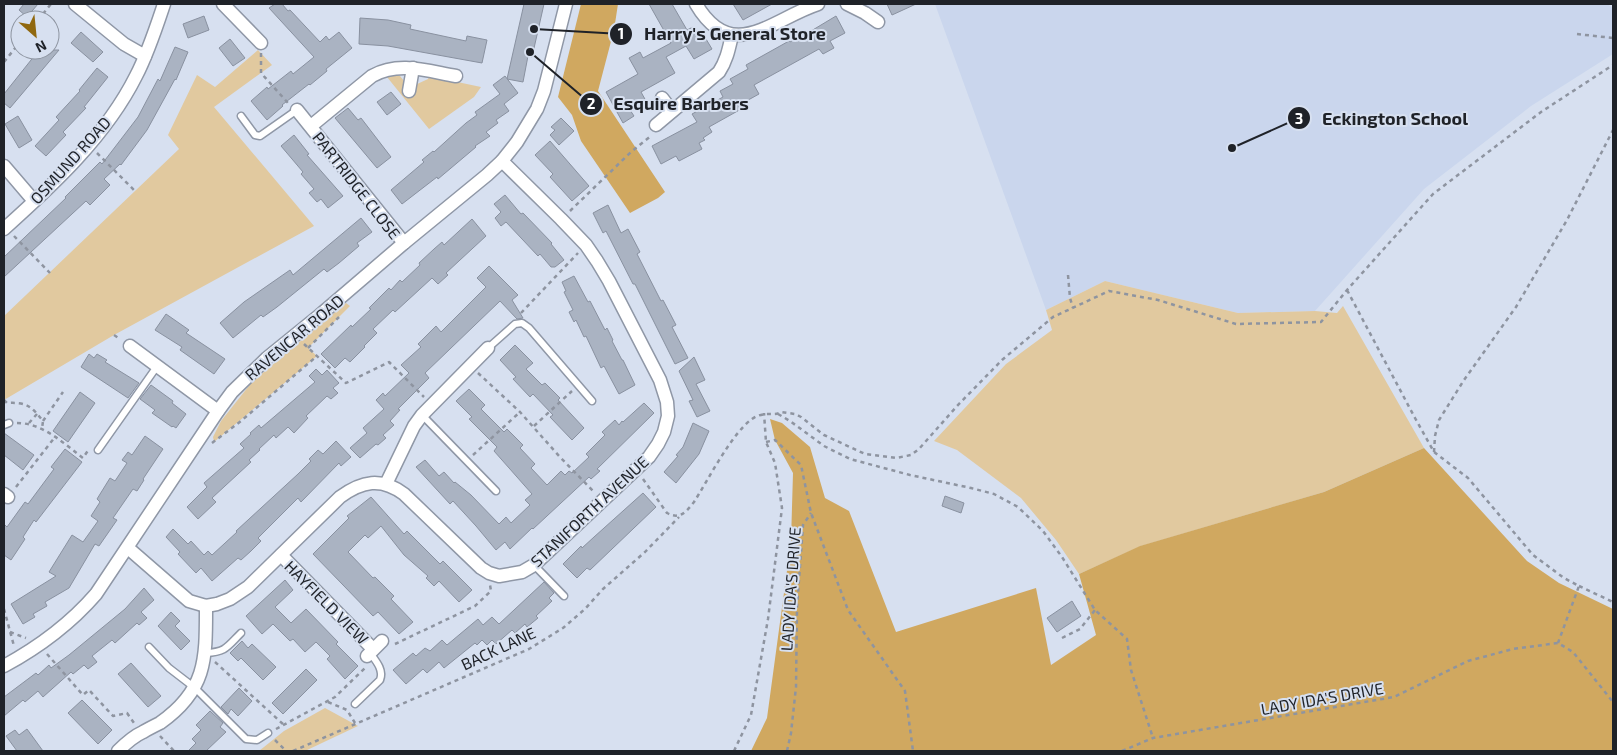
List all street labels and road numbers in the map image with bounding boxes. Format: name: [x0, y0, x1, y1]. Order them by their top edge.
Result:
street label: OSMUND ROAD: [26, 112, 114, 208]
street label: PARTRIDGE CLOSE: [309, 128, 405, 242]
street label: RAVENCAR ROAD: [241, 290, 347, 384]
street label: STANIFORTH AVENUE: [526, 452, 652, 570]
street label: LADY IDA'S DRIVE: [776, 526, 804, 652]
street label: HAYFIELD VIEW: [281, 556, 373, 648]
street label: BACK LANE: [458, 622, 538, 674]
street label: LADY IDA'S DRIVE: [1259, 678, 1385, 718]

